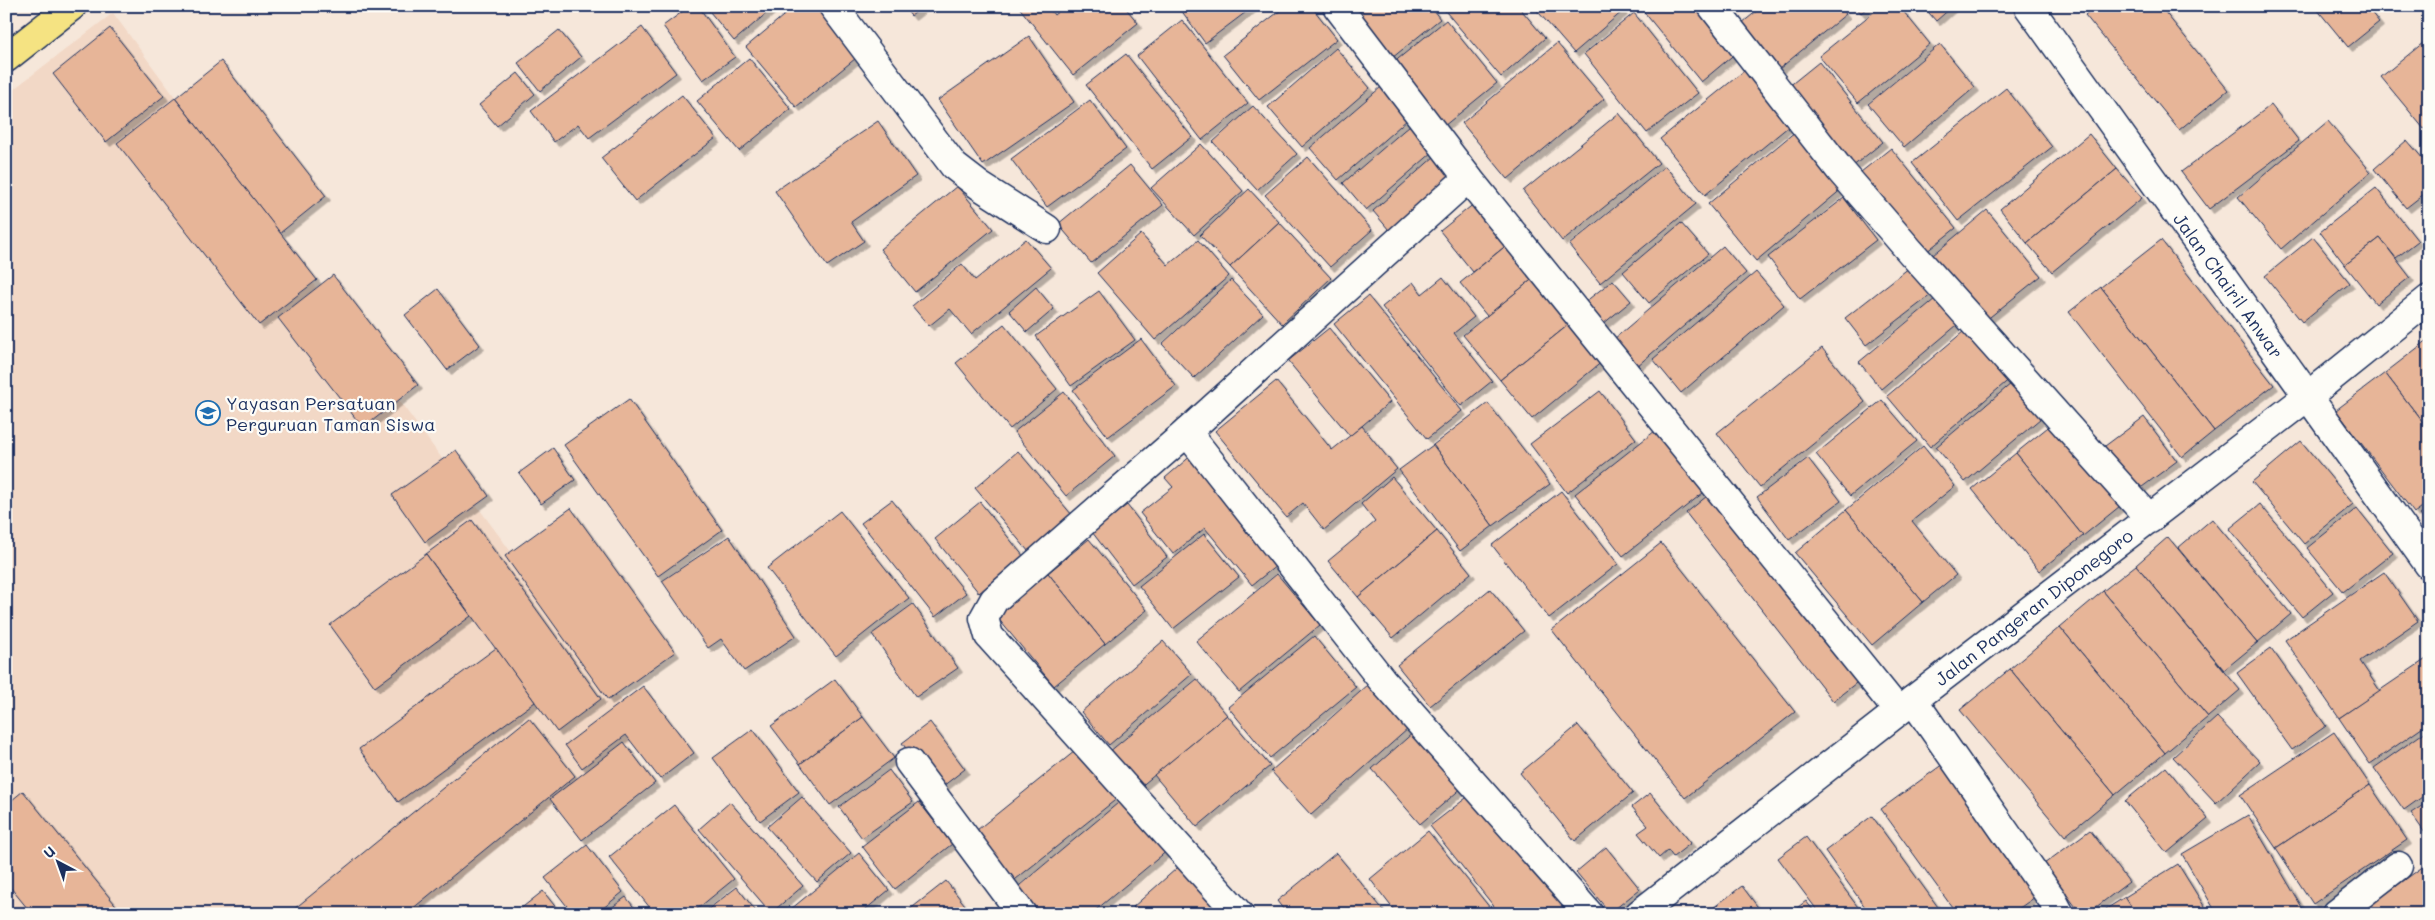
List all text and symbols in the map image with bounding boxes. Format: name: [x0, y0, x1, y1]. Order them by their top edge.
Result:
street label: Jalan Chairil Anwar: [2168, 208, 2289, 363]
place label: Yayasan Persatuan Perguruan Taman Siswa: [226, 391, 435, 436]
school or university icon: Yayasan Persatuan Perguruan Taman Siswa: [195, 400, 221, 426]
street label: Jalan Pangeran Diponegoro: [1930, 523, 2138, 691]
north arrow: [32, 838, 82, 888]
text: U: [39, 841, 59, 862]

